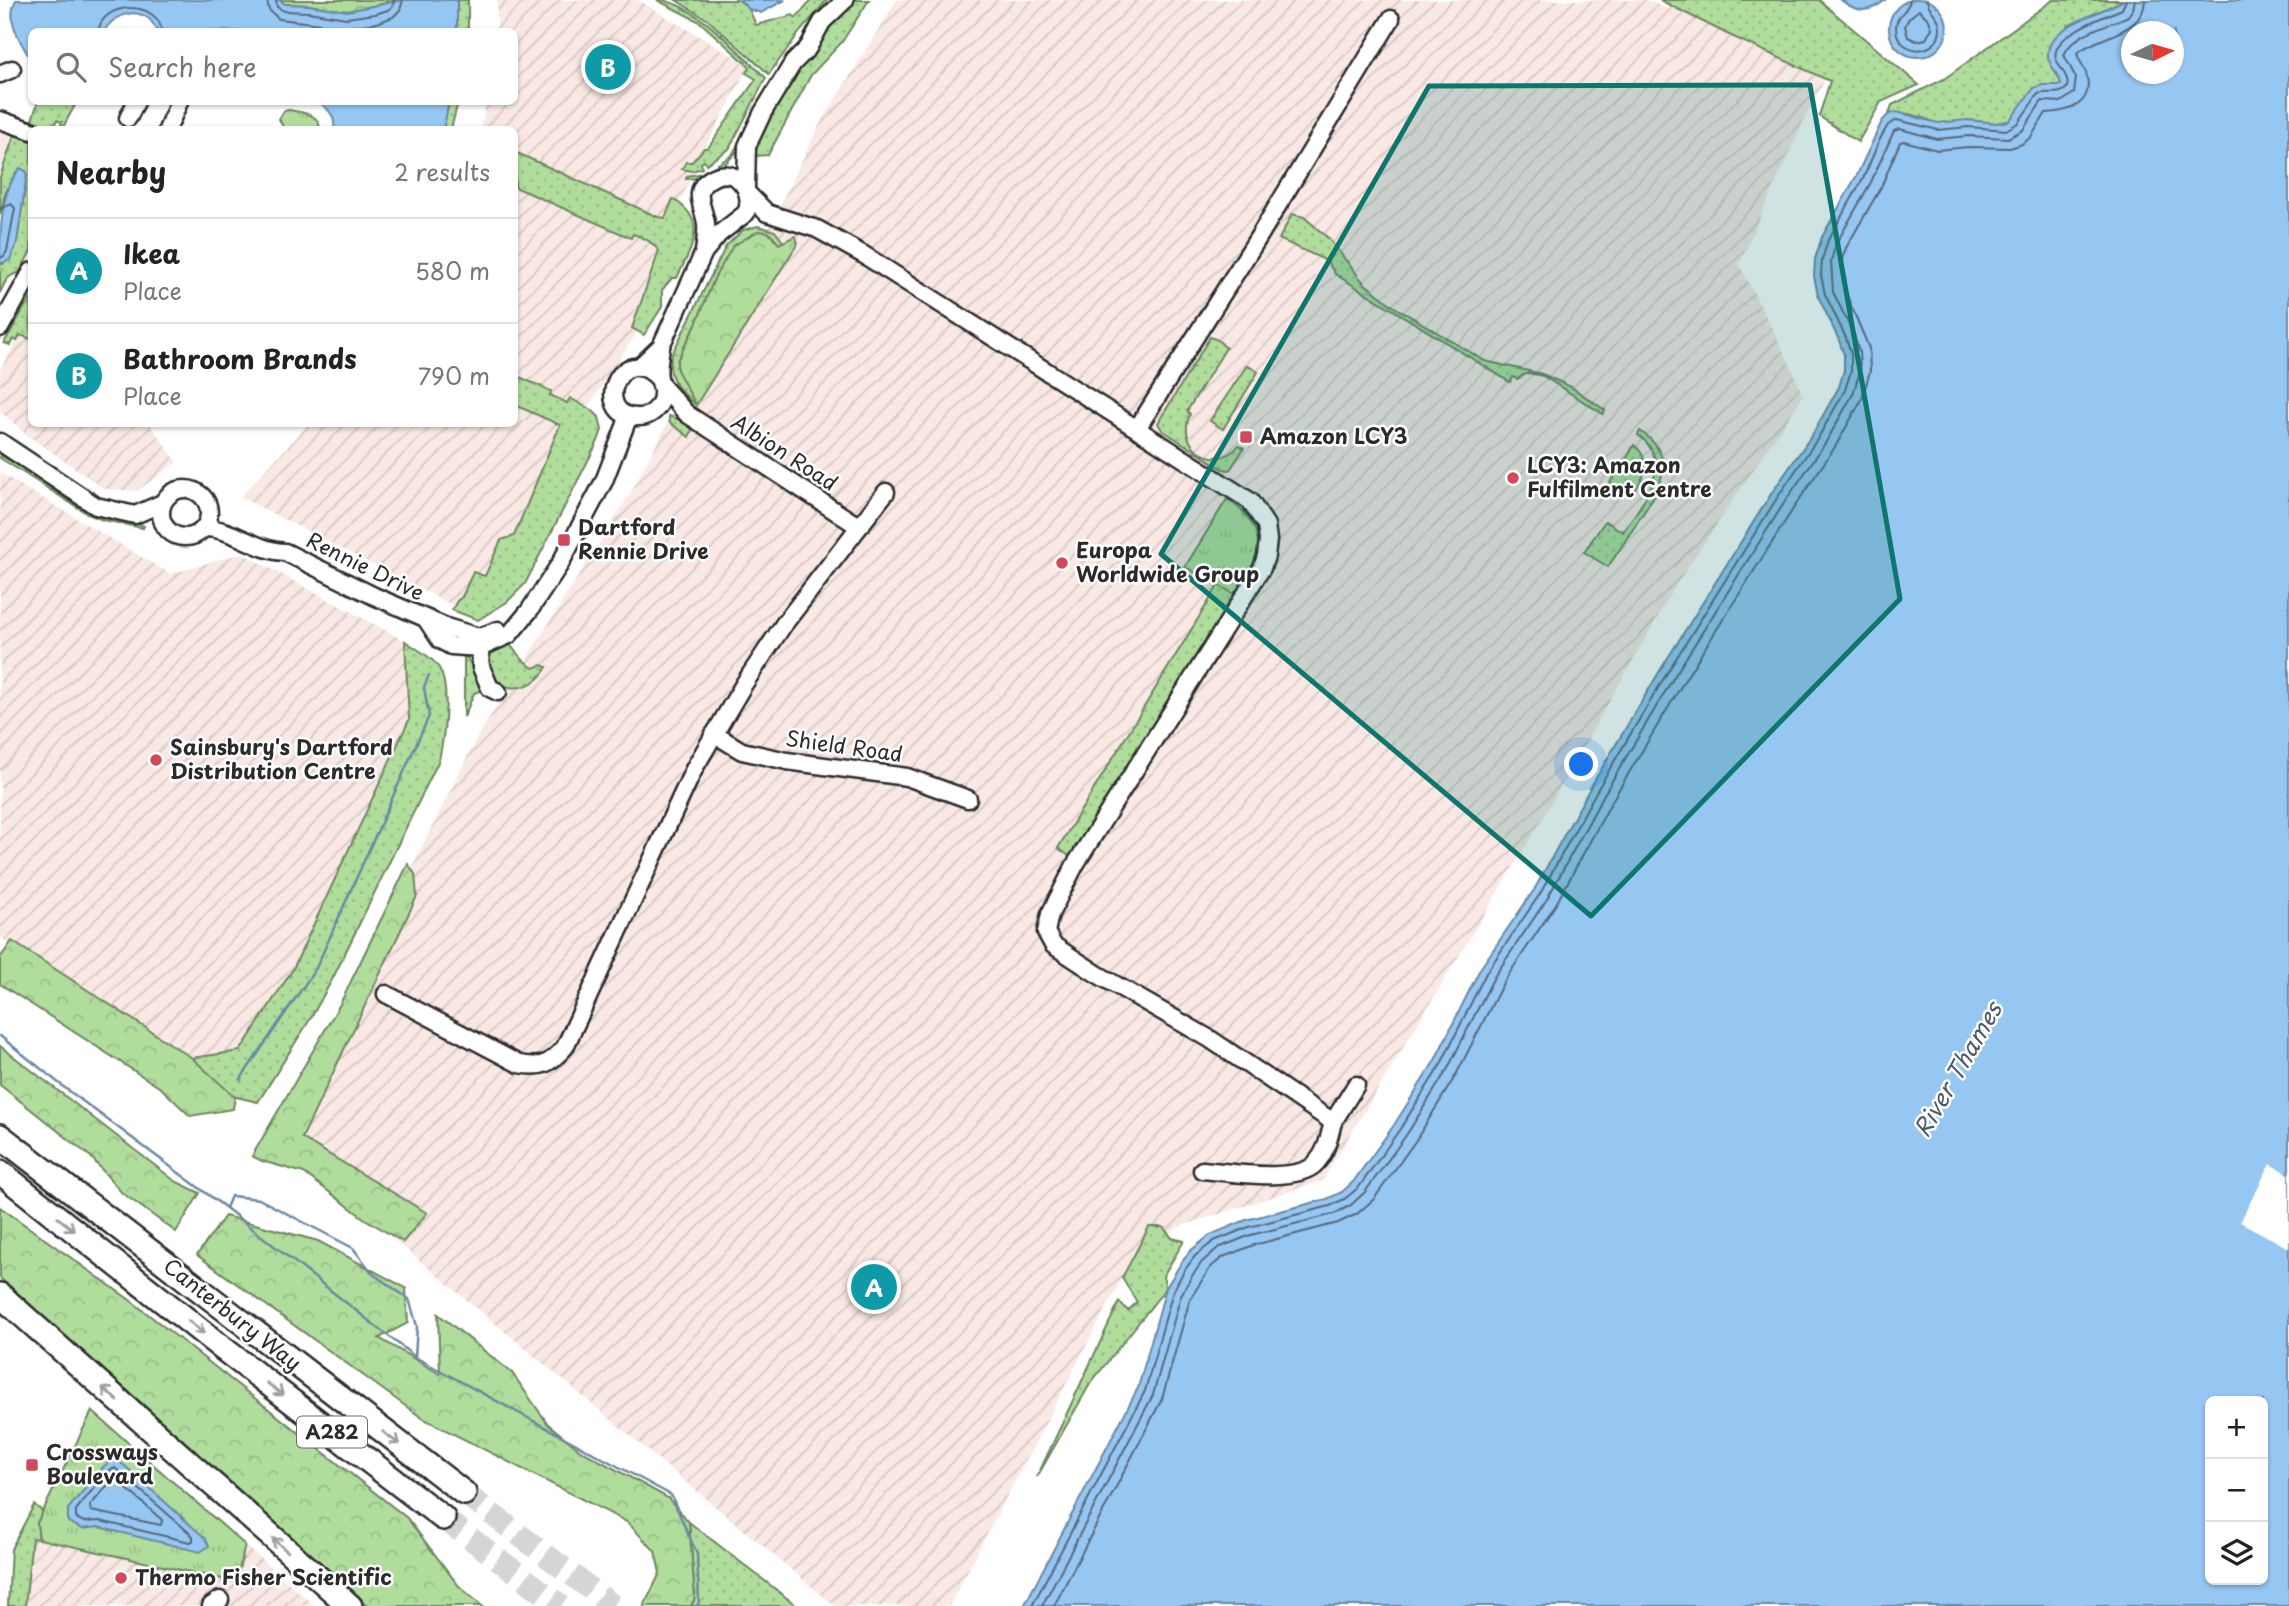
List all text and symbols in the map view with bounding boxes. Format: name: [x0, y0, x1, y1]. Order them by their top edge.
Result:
north arrow: [2121, 21, 2184, 84]
search box: [28, 28, 518, 105]
pin: B: [585, 41, 631, 93]
text: Search here: [108, 47, 257, 86]
icon: search: [52, 48, 90, 86]
text: Nearby: [56, 149, 166, 194]
text: 2 results: [394, 154, 490, 189]
text: Ikea: [123, 234, 180, 273]
text: A: [70, 253, 88, 288]
text: 580 m: [415, 253, 490, 288]
text: Place: [123, 273, 182, 308]
text: Bathroom Brands: [123, 339, 357, 378]
text: B: [71, 358, 87, 393]
text: 790 m: [418, 358, 490, 393]
text: Place: [123, 378, 182, 413]
street label: Albion Road: [726, 405, 845, 498]
place label: Amazon LCY3: [1260, 419, 1408, 451]
marker: Amazon LCY3: [1238, 429, 1254, 445]
place label: LCY3: Amazon Fulfilment Centre: [1527, 448, 1712, 504]
marker: LCY3: Amazon Fulfilment Centre: [1505, 470, 1521, 486]
place label: Dartford Rennie Drive: [578, 510, 709, 566]
street label: Rennie Drive: [302, 523, 430, 608]
marker: Dartford Rennie Drive: [556, 532, 572, 548]
place label: Europa Worldwide Group: [1076, 533, 1259, 589]
marker: Europa Worldwide Group: [1054, 555, 1070, 571]
street label: Shield Road: [784, 721, 905, 769]
place label: Sainsbury's Dartford Distribution Centre: [170, 730, 393, 786]
your location: [1564, 747, 1598, 781]
marker: Sainsbury's Dartford Distribution Centre: [148, 752, 164, 768]
water label: River Thames: [1904, 993, 2011, 1143]
one-way arrow: [57, 1216, 75, 1231]
street label: Canterbury Way: [157, 1249, 309, 1378]
pin: A: [851, 1261, 897, 1313]
one-way arrow: [186, 1319, 204, 1335]
one-way arrow: [265, 1381, 284, 1396]
one-way arrow: [102, 1385, 119, 1402]
map controls: [2205, 1396, 2268, 1585]
button: +: [2205, 1396, 2268, 1459]
road number: A282: [297, 1416, 367, 1448]
one-way arrow: [381, 1430, 400, 1445]
place label: Crossways Boulevard: [46, 1435, 158, 1491]
marker: Crossways Boulevard: [24, 1457, 40, 1473]
button: −: [2205, 1459, 2268, 1522]
button: layers: [2205, 1522, 2268, 1585]
one-way arrow: [272, 1536, 289, 1553]
place label: Thermo Fisher Scientific: [135, 1560, 392, 1592]
marker: Thermo Fisher Scientific: [113, 1570, 129, 1586]

